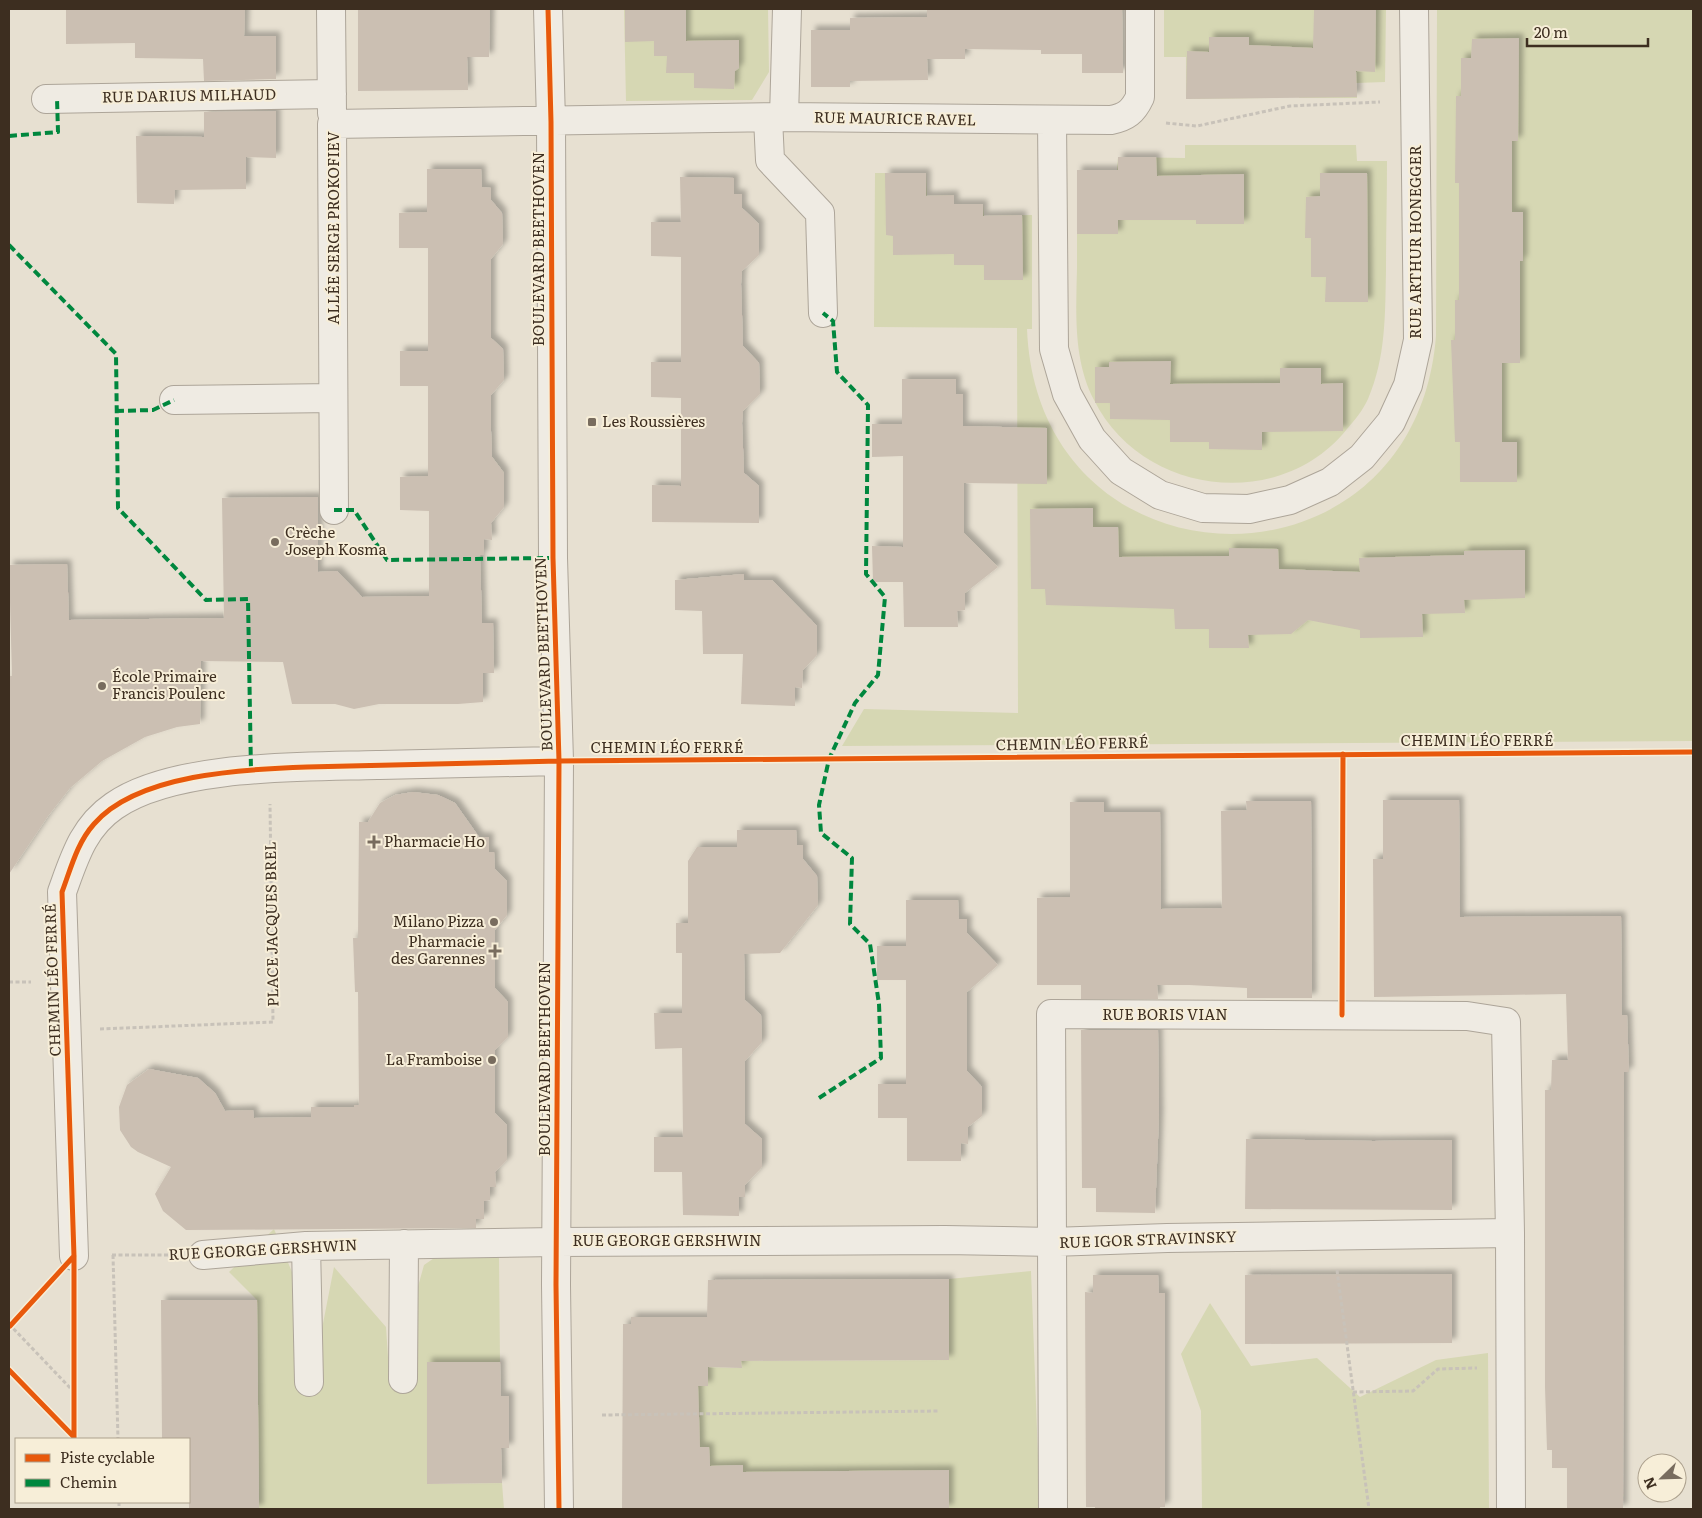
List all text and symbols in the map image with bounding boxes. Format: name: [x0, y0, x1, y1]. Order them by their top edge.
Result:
scale bar: [1527, 15, 1648, 47]
text: 20 m: [1534, 20, 1568, 43]
street label: RUE DARIUS MILHAUD: [102, 81, 276, 108]
street label: RUE MAURICE RAVEL: [814, 105, 976, 130]
street label: ALLÉE SERGE PROKOFIEV: [321, 131, 344, 325]
street label: RUE ARTHUR HONEGGER: [1403, 145, 1426, 339]
street label: BOULEVARD BEETHOVEN: [526, 152, 549, 346]
place label: Les Roussières: [602, 409, 705, 432]
marker: Les Roussières: [586, 416, 598, 428]
place label: Crèche Joseph Kosma: [285, 520, 388, 560]
marker: Crèche Joseph Kosma: [269, 536, 281, 548]
street label: BOULEVARD BEETHOVEN: [528, 557, 557, 752]
place label: École Primaire Francis Poulenc: [112, 664, 226, 704]
marker: École Primaire Francis Poulenc: [96, 680, 108, 692]
street label: CHEMIN LÉO FERRÉ: [1401, 728, 1553, 751]
street label: CHEMIN LÉO FERRÉ: [995, 730, 1149, 755]
street label: CHEMIN LÉO FERRÉ: [591, 735, 743, 758]
place label: Pharmacie Ho: [384, 829, 485, 852]
marker: Pharmacie Ho: [368, 836, 380, 848]
street label: PLACE JACQUES BREL: [258, 841, 283, 1007]
street label: CHEMIN LÉO FERRÉ: [37, 903, 66, 1057]
place label: Milano Pizza: [393, 909, 485, 932]
marker: Milano Pizza: [488, 916, 500, 928]
place label: Pharmacie des Garennes: [391, 929, 485, 969]
marker: Pharmacie des Garennes: [489, 945, 501, 957]
street label: BOULEVARD BEETHOVEN: [532, 962, 555, 1156]
street label: RUE BORIS VIAN: [1102, 1002, 1228, 1025]
place label: La Framboise: [386, 1047, 482, 1070]
marker: La Framboise: [486, 1054, 498, 1066]
street label: RUE IGOR STRAVINSKY: [1059, 1224, 1237, 1253]
street label: RUE GEORGE GERSHWIN: [572, 1228, 762, 1251]
street label: RUE GEORGE GERSHWIN: [168, 1232, 358, 1265]
legend: [15, 1438, 190, 1503]
text: Piste cyclable: [60, 1445, 155, 1468]
north arrow: [1637, 1453, 1687, 1503]
text: Chemin: [60, 1470, 117, 1493]
text: N: [1638, 1474, 1661, 1493]

